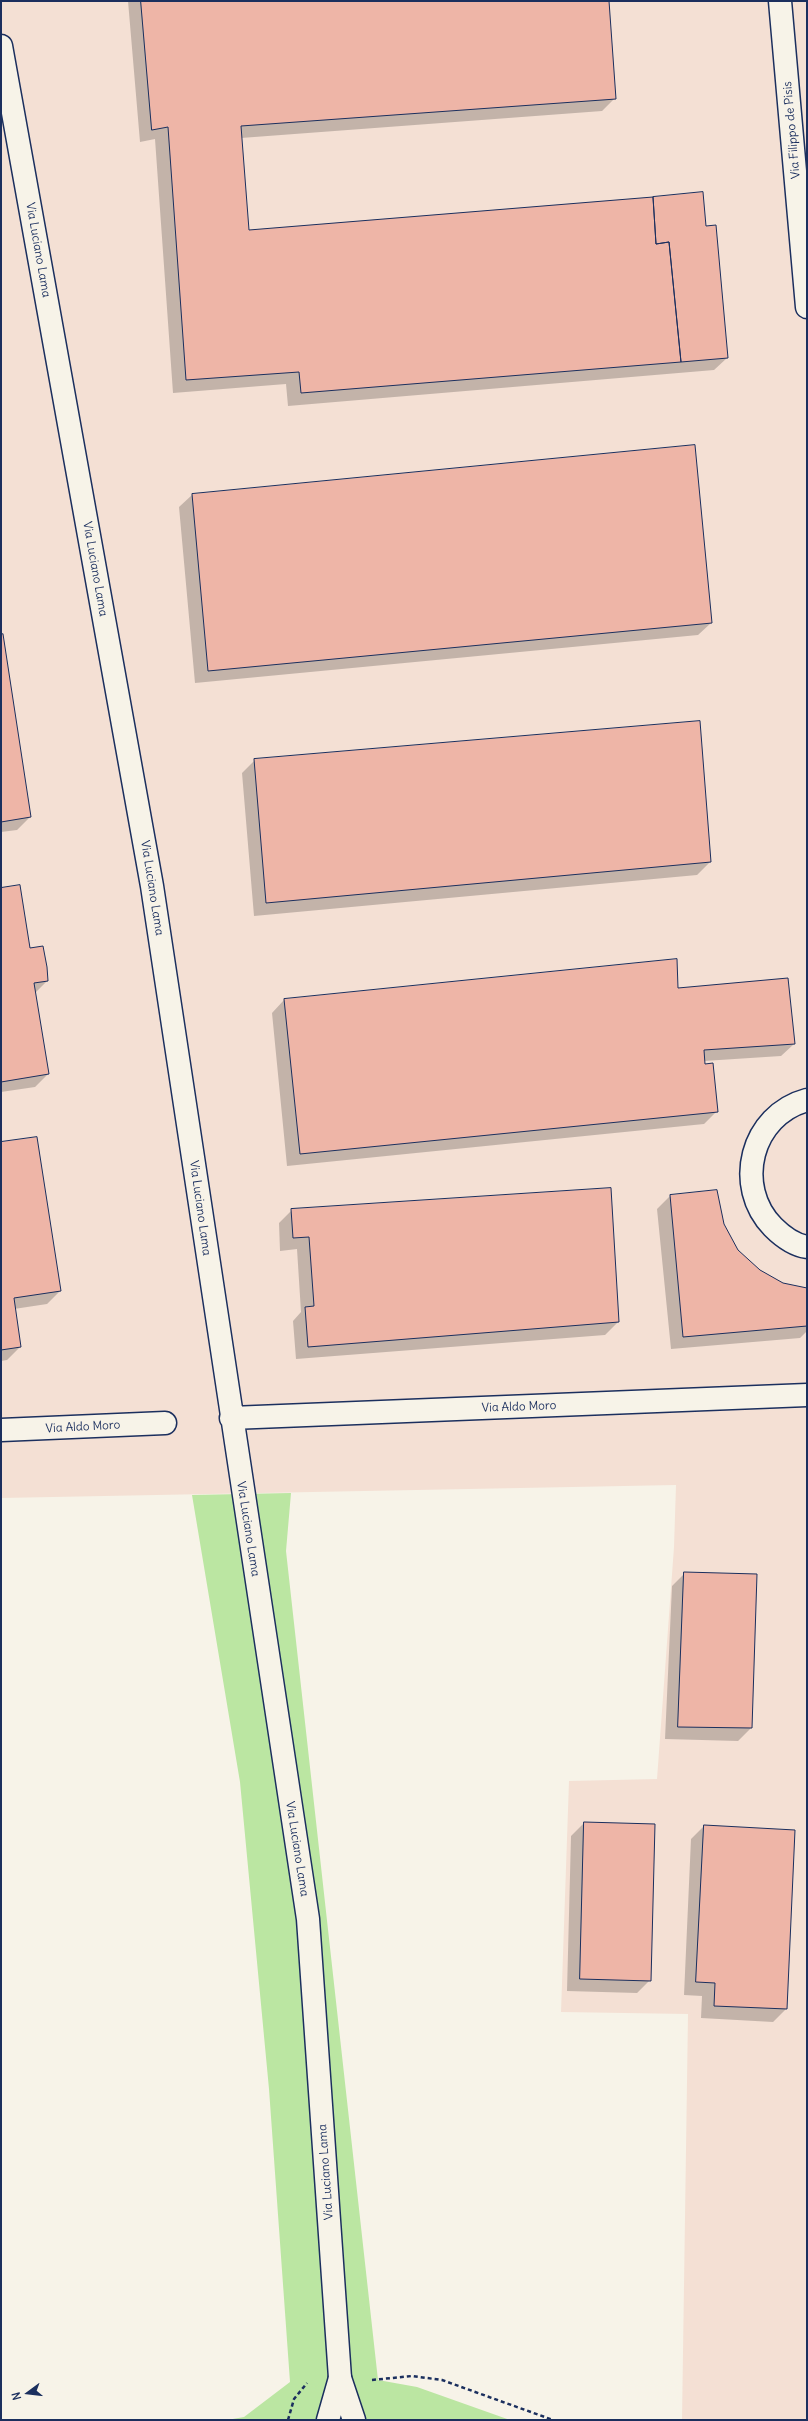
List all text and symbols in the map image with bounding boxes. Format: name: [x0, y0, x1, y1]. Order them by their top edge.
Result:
street label: Via Filippo de Pisis: [781, 81, 803, 179]
street label: Via Luciano Lama: [23, 201, 53, 299]
street label: Via Luciano Lama: [80, 520, 110, 618]
street label: Via Luciano Lama: [137, 839, 167, 937]
street label: Via Luciano Lama: [186, 1159, 214, 1257]
street label: Via Aldo Moro: [481, 1398, 557, 1416]
street label: Via Aldo Moro: [45, 1418, 121, 1436]
street label: Via Luciano Lama: [233, 1480, 263, 1578]
street label: Via Luciano Lama: [282, 1800, 312, 1898]
street label: Via Luciano Lama: [315, 2124, 337, 2220]
north arrow: [8, 2373, 48, 2413]
text: N: [9, 2391, 24, 2402]

